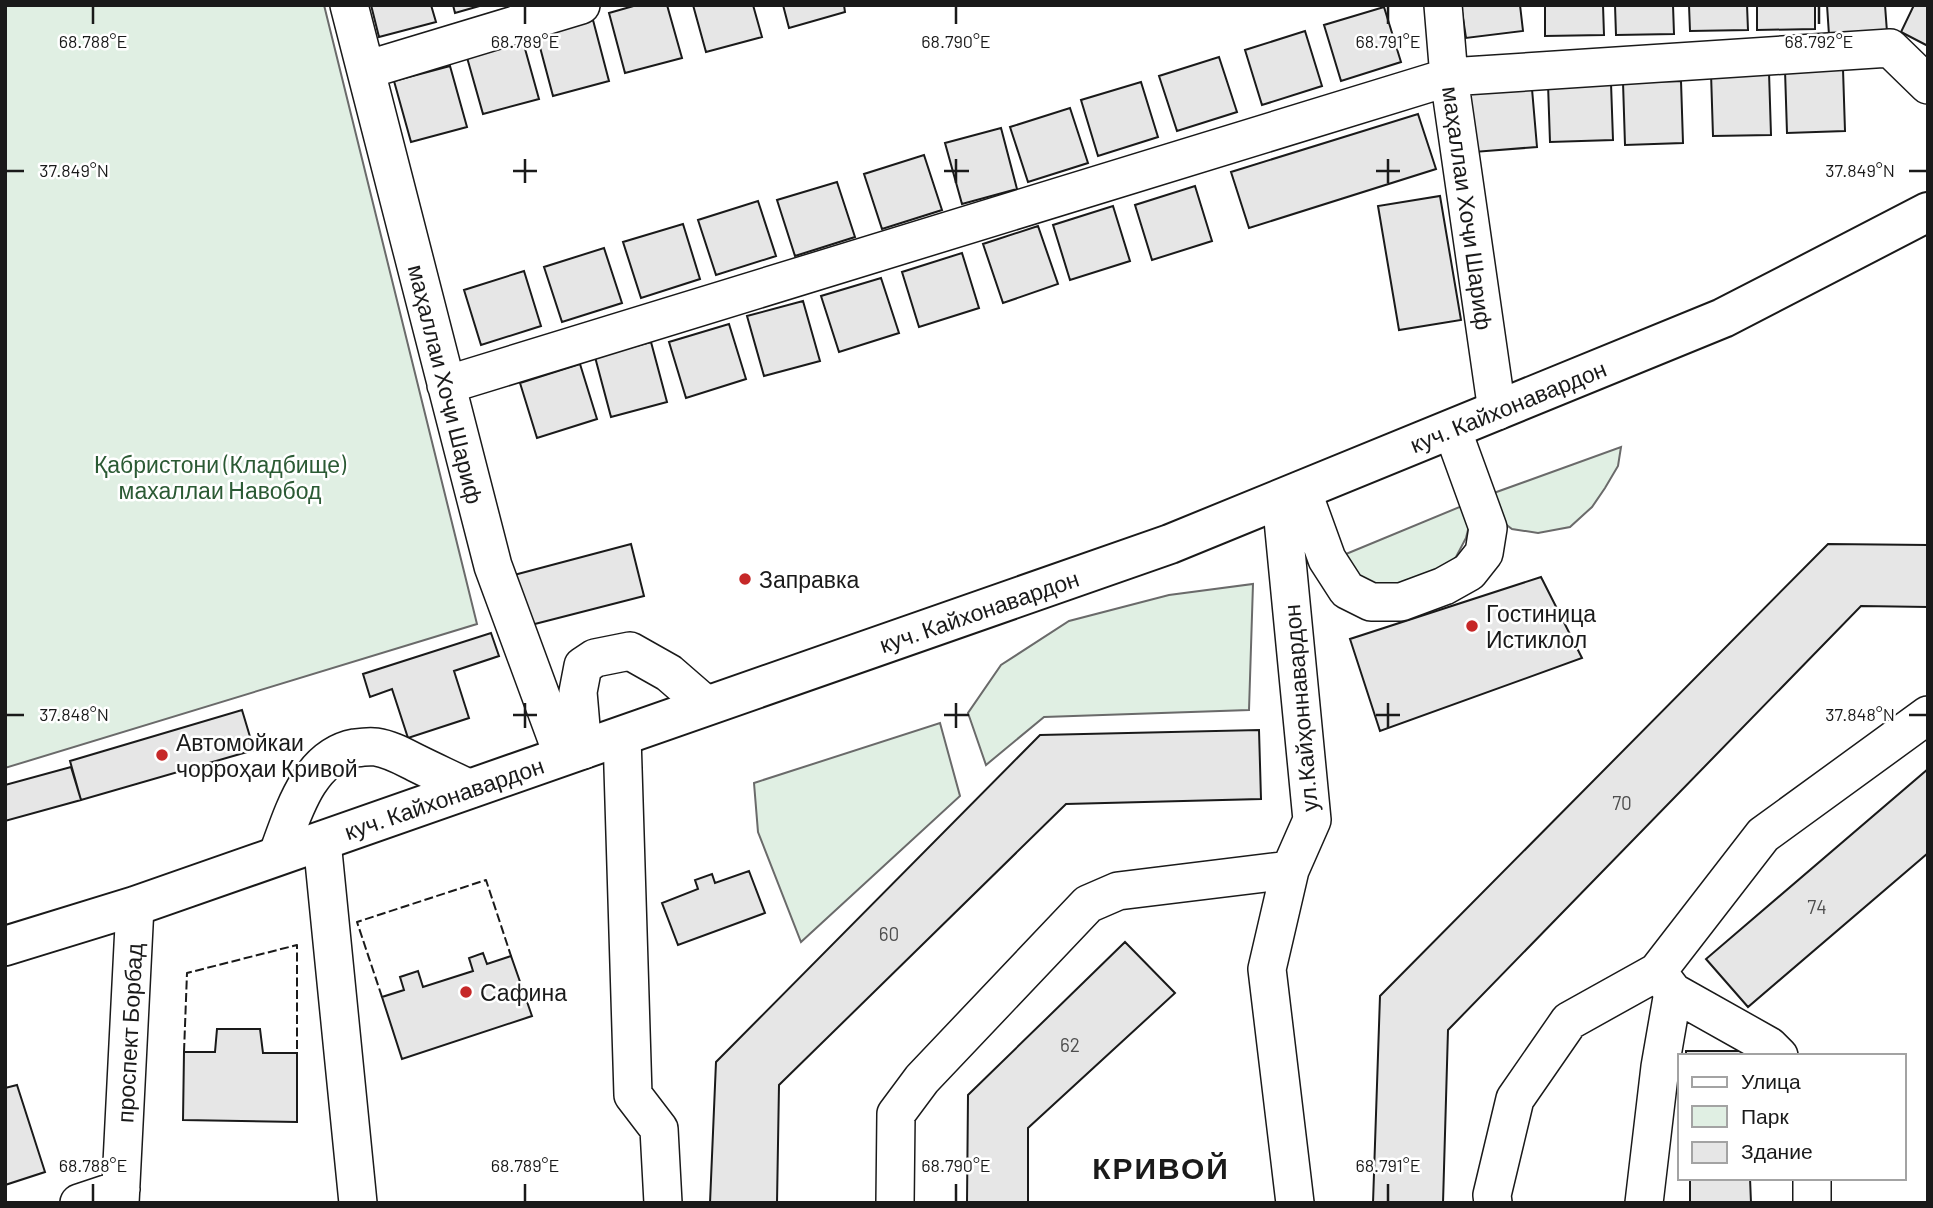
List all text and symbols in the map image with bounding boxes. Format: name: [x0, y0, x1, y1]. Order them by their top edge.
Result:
text: 68.788°E: [59, 30, 127, 52]
text: 68.789°E: [491, 30, 559, 52]
text: 68.790°E: [921, 30, 991, 52]
text: 68.791°E: [1355, 30, 1421, 52]
text: 68.792°E: [1785, 30, 1853, 52]
street label: маҳаллаи Хоҷи Шариф: [1437, 84, 1499, 332]
text: 37.849°N: [39, 159, 109, 181]
text: 37.849°N: [1825, 159, 1895, 181]
street label: маҳаллаи Хоҷи Шариф: [403, 261, 489, 507]
street label: куч. Кайхонавардон: [1406, 354, 1610, 458]
park label: Қабристони (Кладбище) махаллаи Навобод: [94, 450, 347, 504]
street label: куч. Кайхонавардон: [875, 564, 1083, 658]
place label: Заправка: [759, 565, 860, 593]
marker: Заправка: [737, 571, 753, 587]
place label: Гостиница Истиклол: [1486, 599, 1596, 653]
street label: ул.Кайҳоннавардон: [1277, 603, 1323, 813]
marker: Гостиница Истиклол: [1464, 618, 1480, 634]
text: 37.848°N: [39, 703, 109, 725]
text: 37.848°N: [1825, 703, 1895, 725]
place label: Автомойкаи чорроҳаи Кривой: [176, 728, 358, 782]
marker: Автомойкаи чорроҳаи Кривой: [154, 747, 170, 763]
street label: куч. Кайхонавардон: [340, 751, 548, 845]
house number: 70: [1612, 791, 1632, 814]
house number: 74: [1807, 895, 1827, 918]
house number: 60: [879, 922, 899, 945]
street label: проспект Борбад: [110, 942, 148, 1124]
place label: Сафина: [480, 978, 567, 1006]
marker: Сафина: [458, 984, 474, 1000]
house number: 62: [1060, 1033, 1080, 1056]
legend: [1678, 1054, 1905, 1180]
text: Улица: [1741, 1068, 1801, 1093]
text: Парк: [1741, 1103, 1789, 1128]
text: Здание: [1741, 1138, 1813, 1163]
district label: КРИВОЙ: [1092, 1149, 1230, 1185]
text: 68.788°E: [59, 1154, 127, 1176]
text: 68.789°E: [491, 1154, 559, 1176]
text: 68.790°E: [921, 1154, 991, 1176]
text: 68.791°E: [1355, 1154, 1421, 1176]

